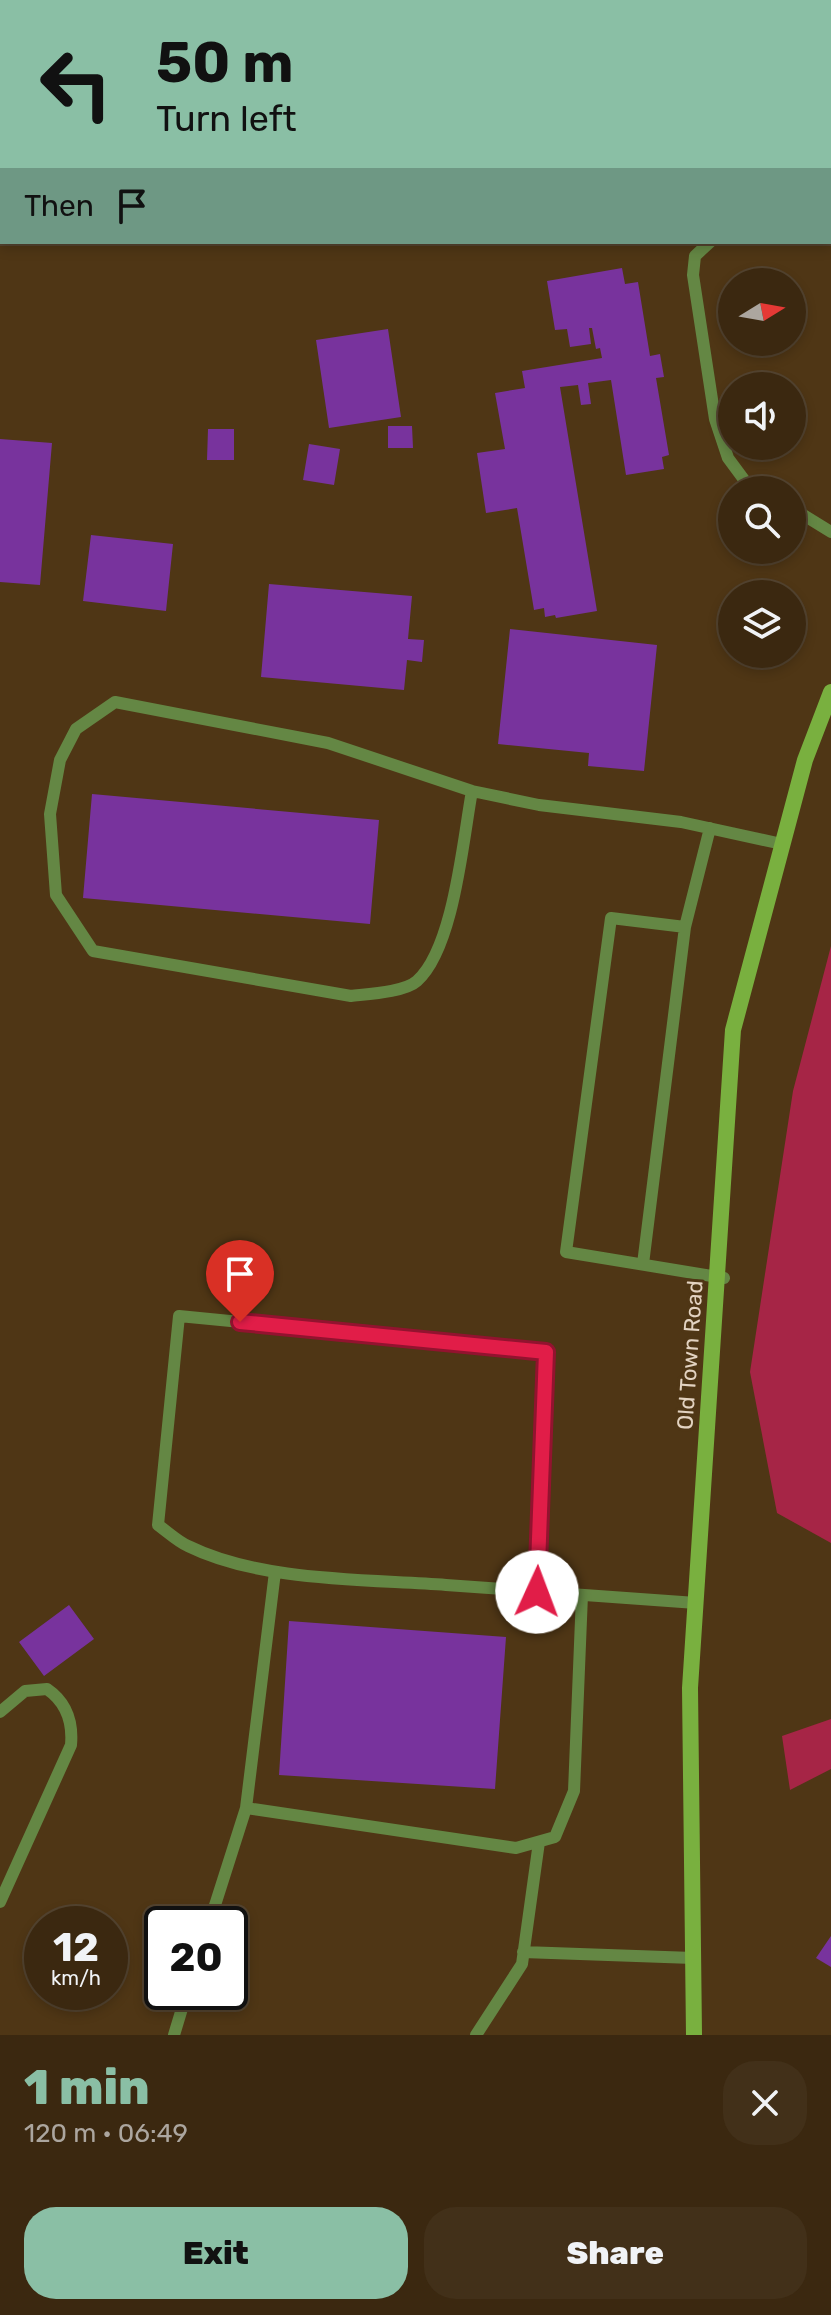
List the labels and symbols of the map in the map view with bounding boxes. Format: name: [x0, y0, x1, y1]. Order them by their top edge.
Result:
north arrow: [718, 268, 806, 356]
pin: [206, 1240, 274, 1322]
street label: Old Town Road: [671, 1279, 709, 1431]
position arrow: [495, 1550, 579, 1634]
speed limit sign: 20: [144, 1906, 248, 2010]

